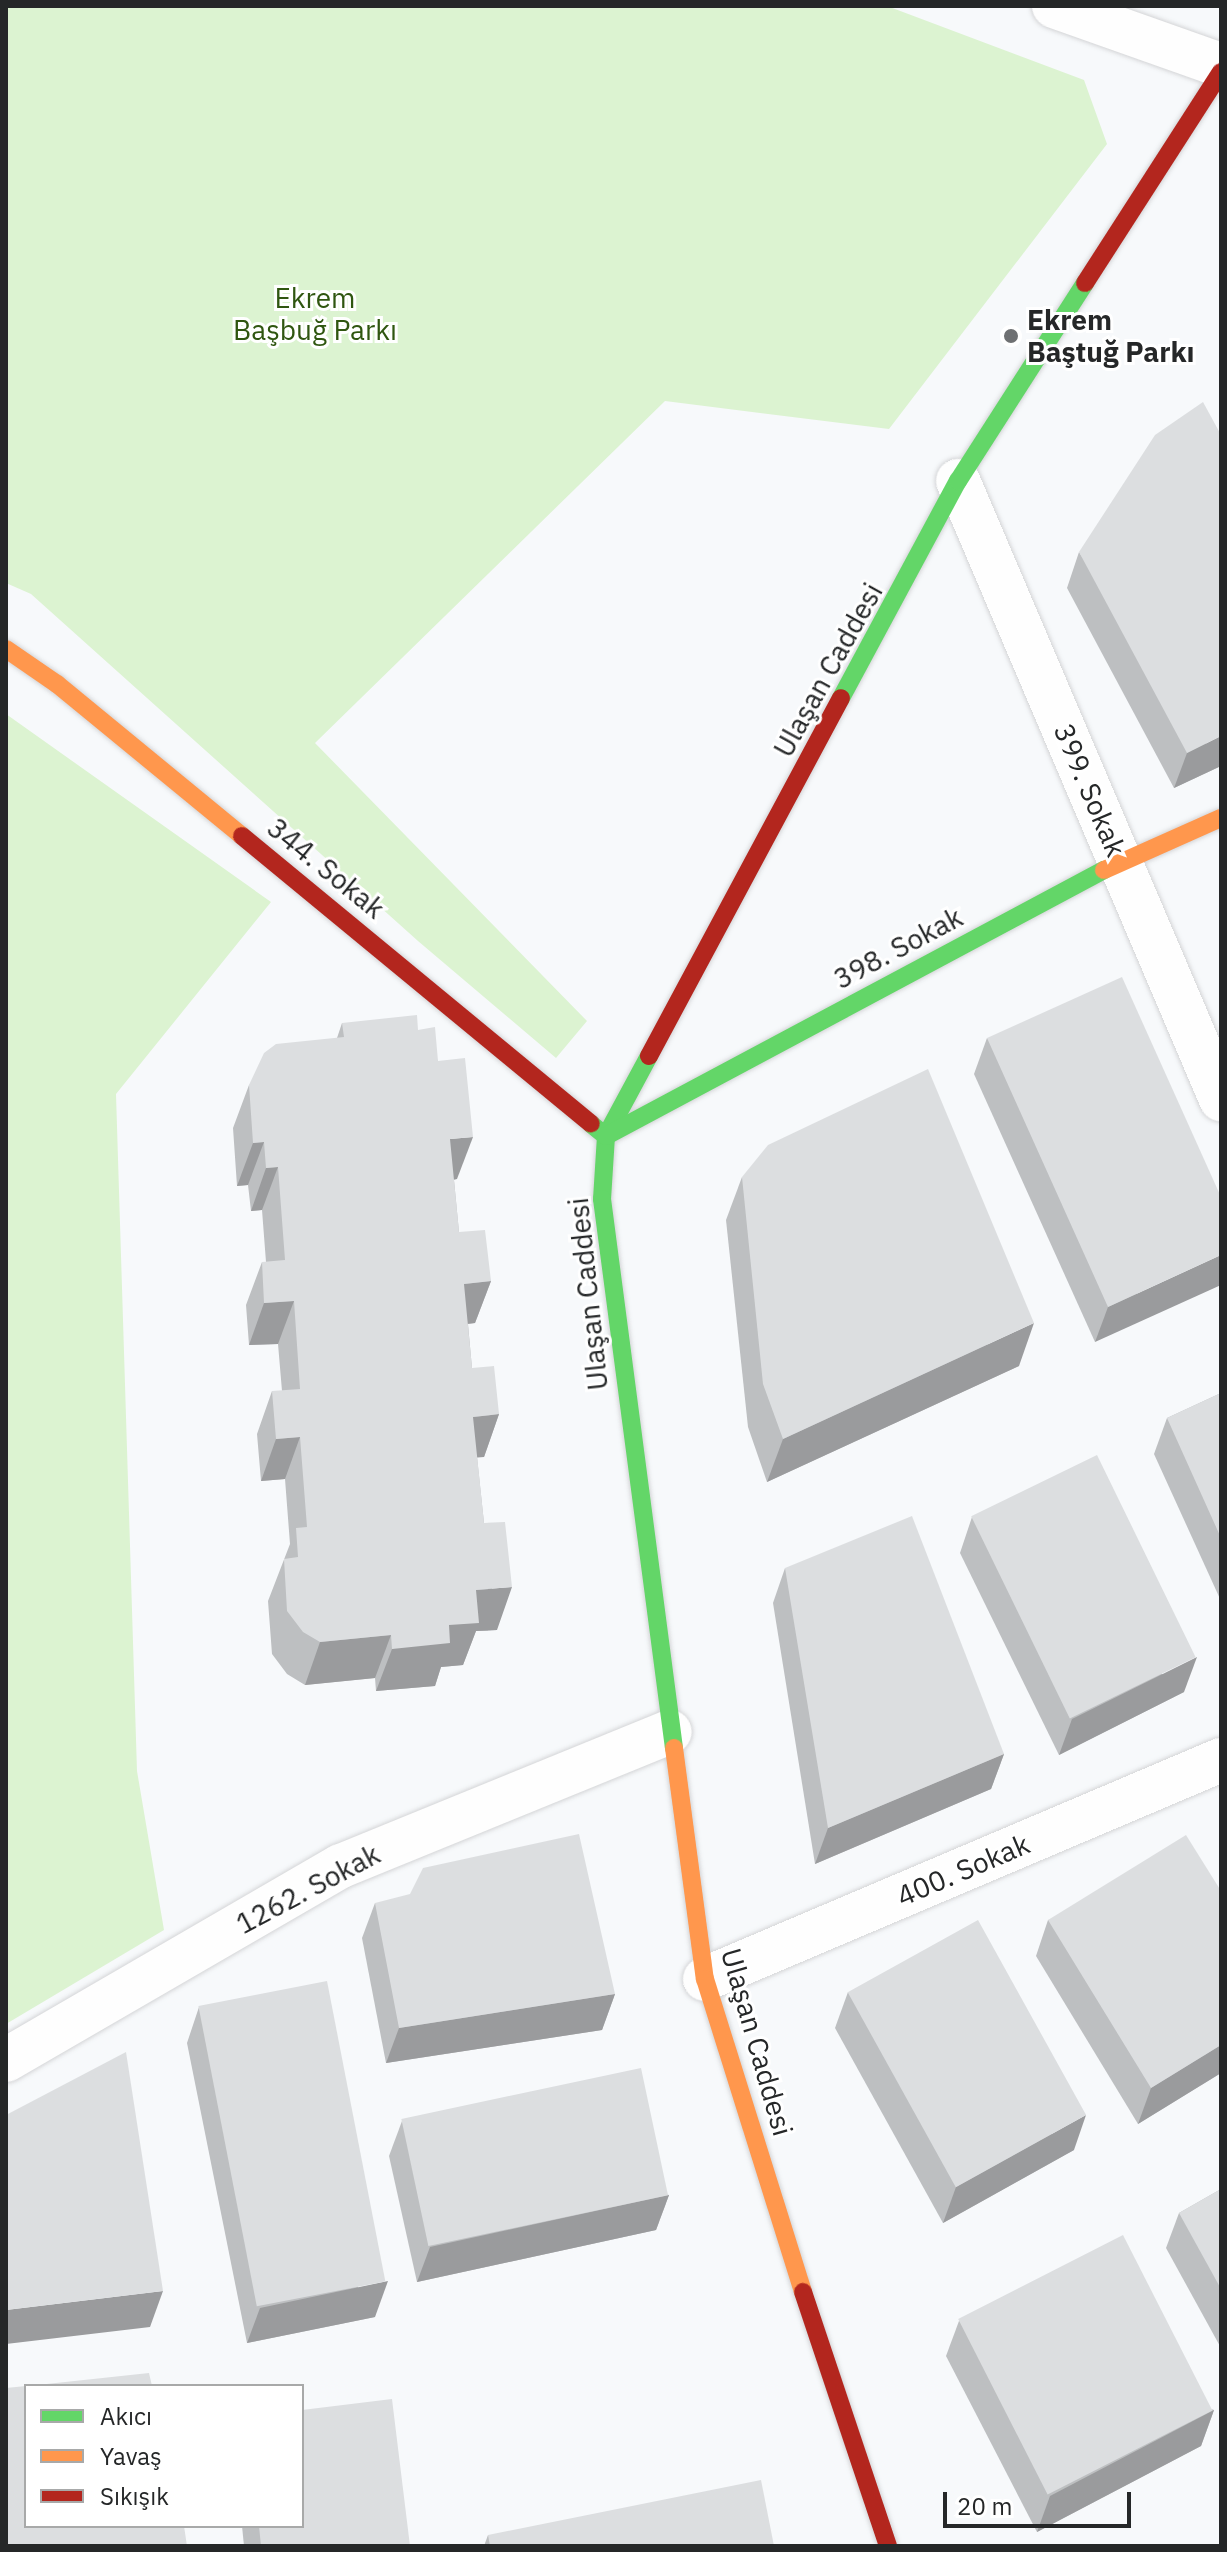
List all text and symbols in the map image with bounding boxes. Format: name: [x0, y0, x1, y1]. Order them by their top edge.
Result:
park label: Ekrem Başbuğ Parkı: [233, 281, 397, 347]
place label: Ekrem Baştuğ Parkı: [1027, 303, 1195, 369]
marker: Ekrem Baştuğ Parkı: [1002, 327, 1020, 345]
street label: Ulaşan Caddesi: [766, 577, 890, 763]
street label: 399. Sokak: [1047, 719, 1133, 861]
street label: 344. Sokak: [261, 811, 391, 925]
street label: 398. Sokak: [828, 900, 968, 996]
street label: Ulaşan Caddesi: [561, 1196, 615, 1392]
street label: 400. Sokak: [892, 1827, 1034, 1913]
street label: 1262. Sokak: [230, 1837, 386, 1941]
street label: Ulaşan Caddesi: [714, 1944, 800, 2140]
legend: [24, 2384, 304, 2528]
text: Akıcı: [100, 2400, 152, 2432]
text: Yavaş: [100, 2440, 162, 2472]
scale bar: [947, 2476, 1135, 2526]
text: Sıkışık: [100, 2480, 169, 2512]
text: 20 m: [957, 2490, 1012, 2522]

